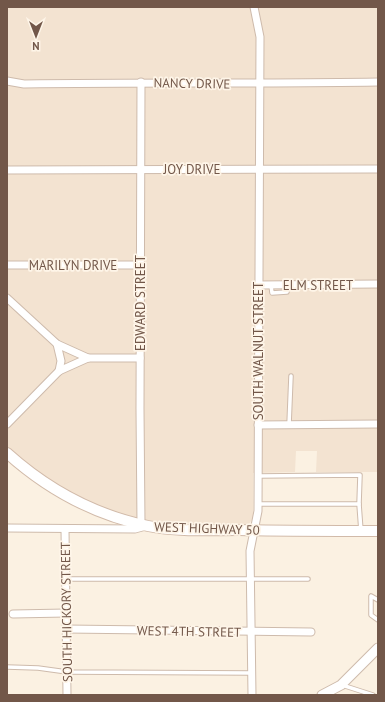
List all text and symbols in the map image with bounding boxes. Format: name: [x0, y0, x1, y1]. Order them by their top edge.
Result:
north arrow: [16, 16, 56, 56]
text: N: [32, 39, 40, 53]
street label: NANCY DRIVE: [153, 74, 231, 93]
street label: JOY DRIVE: [163, 161, 220, 178]
street label: EDWARD STREET: [132, 255, 149, 351]
street label: MARILYN DRIVE: [29, 257, 117, 274]
street label: ELM STREET: [283, 277, 353, 294]
street label: SOUTH WALNUT STREET: [250, 282, 267, 420]
street label: WEST HIGHWAY 50: [154, 518, 260, 539]
street label: SOUTH HICKORY STREET: [57, 542, 76, 682]
street label: WEST 4TH STREET: [137, 622, 241, 641]

